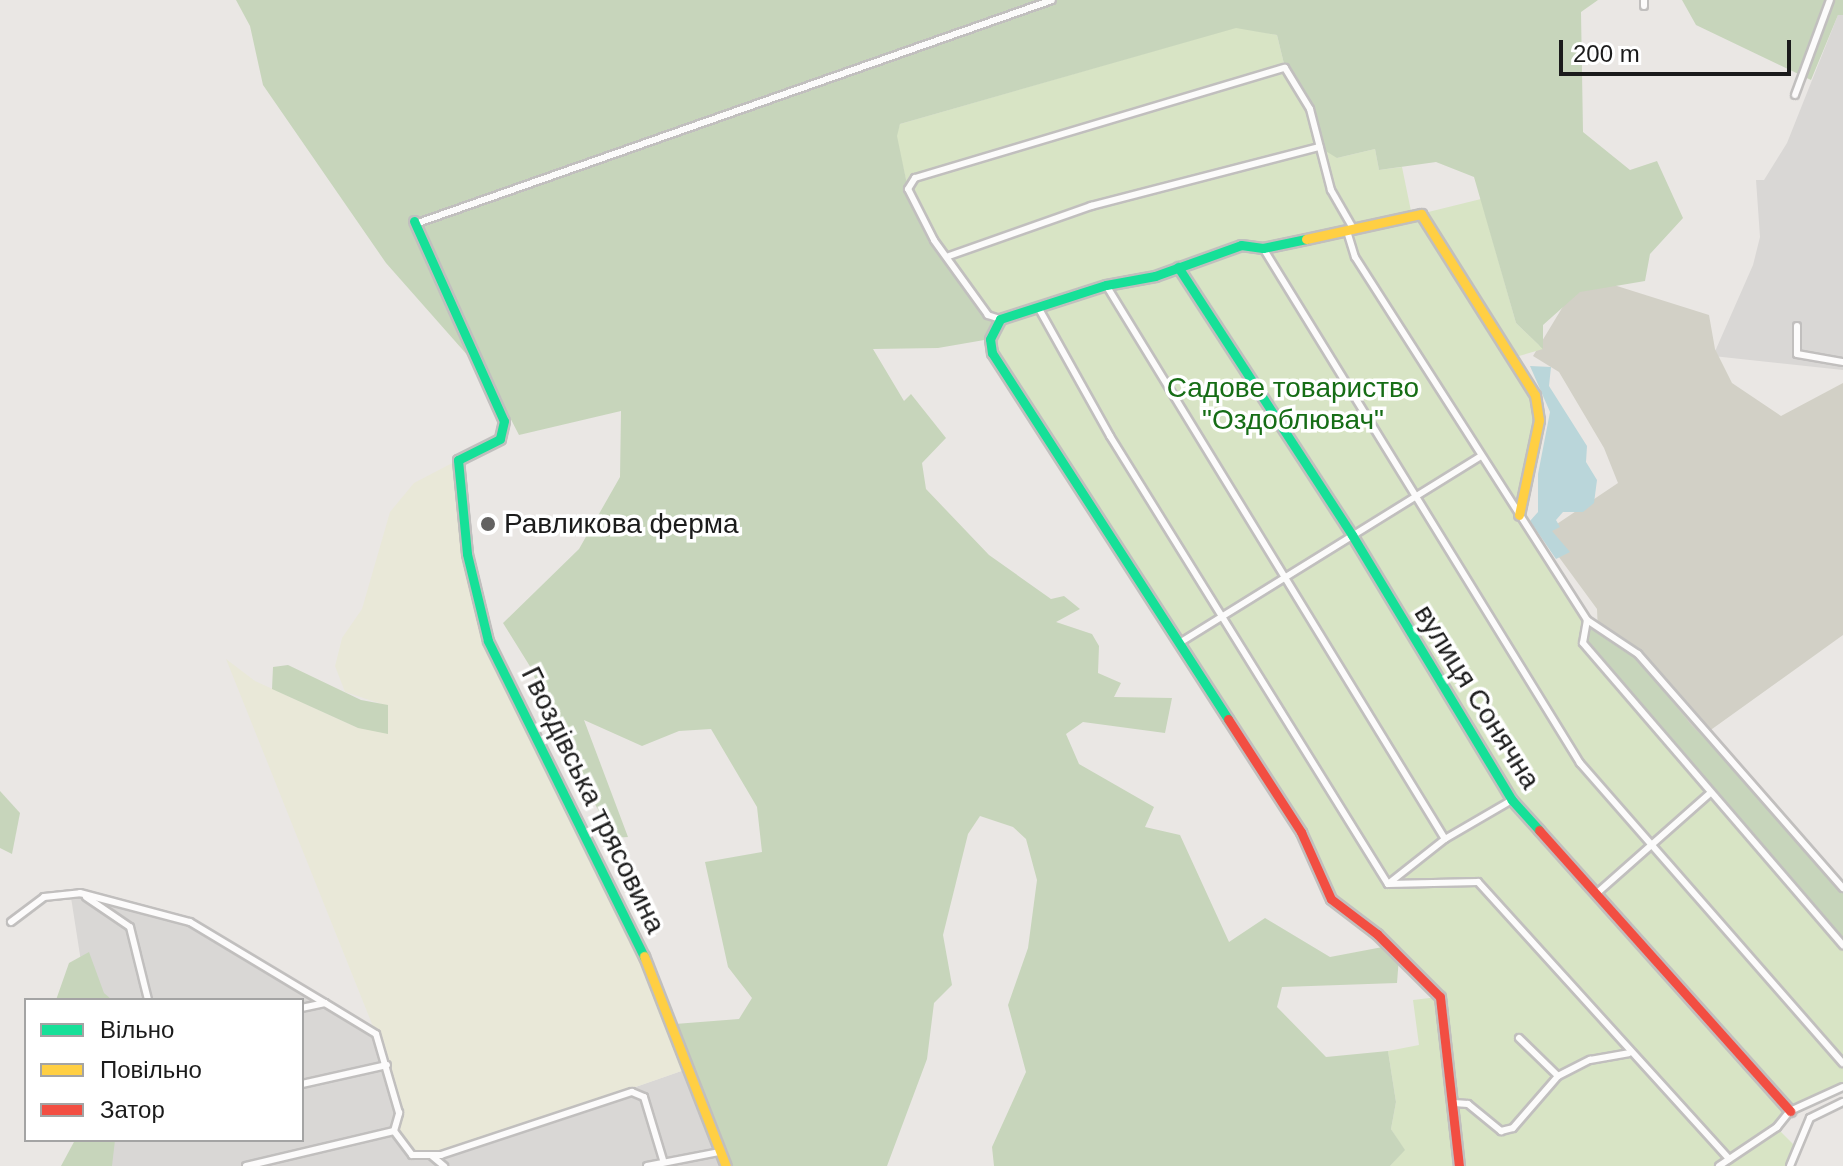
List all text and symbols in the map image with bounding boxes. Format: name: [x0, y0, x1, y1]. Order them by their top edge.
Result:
scale bar: [1563, 24, 1795, 74]
text: 200 m: [1573, 40, 1640, 67]
park label: Садове товариство "Оздоблювач": [1167, 371, 1419, 437]
place label: Равликова ферма: [504, 507, 739, 541]
marker: Равликова ферма: [479, 515, 497, 533]
street label: вулиця Сонячна: [1407, 599, 1547, 795]
street label: Гвоздівська трясовина: [514, 661, 672, 939]
legend: [24, 998, 304, 1142]
text: Вільно: [100, 1016, 174, 1043]
text: Повільно: [100, 1056, 202, 1083]
text: Затор: [100, 1096, 165, 1123]

